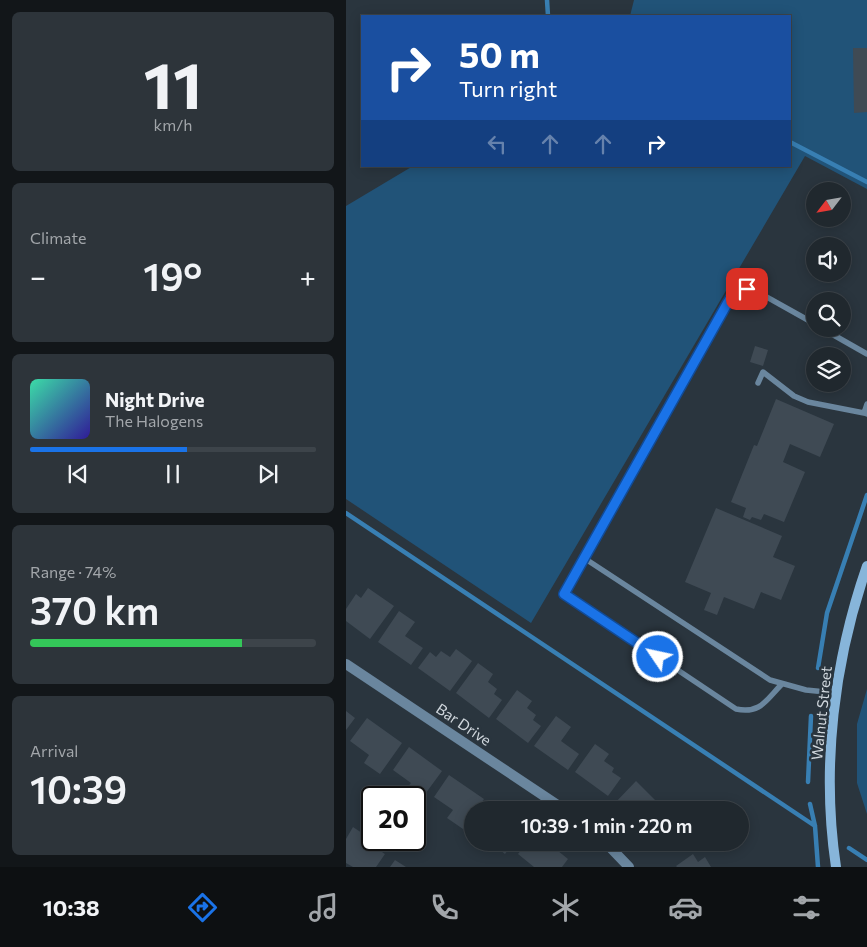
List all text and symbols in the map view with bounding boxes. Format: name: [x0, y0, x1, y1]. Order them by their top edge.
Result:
text: 50 m: [459, 32, 540, 75]
icon: right: [376, 35, 441, 100]
text: 11: [144, 43, 202, 122]
text: Turn right: [459, 75, 557, 102]
text: km/h: [154, 115, 192, 134]
icon: left: [483, 130, 511, 158]
icon: ahead: [536, 130, 564, 158]
icon: ahead: [589, 130, 617, 158]
icon: right: [642, 130, 670, 158]
north arrow: [806, 182, 851, 228]
map controls: [806, 182, 851, 392]
text: Climate: [30, 228, 86, 247]
button: sound: [806, 237, 851, 282]
text: 19°: [143, 252, 202, 299]
text: −: [30, 259, 46, 293]
text: +: [300, 259, 316, 293]
pin: [726, 268, 768, 310]
icon: arrive: [733, 275, 761, 303]
button: search: [806, 292, 851, 337]
button: layers: [806, 347, 851, 392]
text: Night Drive: [105, 388, 205, 411]
text: The Halogens: [105, 411, 203, 430]
icon: previous: [64, 460, 92, 488]
icon: pause: [159, 460, 187, 488]
icon: next: [254, 460, 282, 488]
text: Range · 74%: [30, 562, 116, 581]
text: 370 km: [30, 586, 159, 633]
position arrow: [631, 630, 683, 682]
street label: Walnut Street: [807, 665, 835, 761]
street label: Bar Drive: [433, 699, 495, 749]
text: Arrival: [30, 741, 78, 760]
text: 10:39: [30, 765, 127, 812]
speed limit sign: 20: [361, 786, 426, 851]
text: 10:39 · 1 min · 220 m: [521, 814, 692, 837]
icon: directions: [185, 890, 220, 925]
icon: music: [306, 890, 341, 925]
icon: phone: [427, 890, 462, 925]
icon: climate: [548, 890, 583, 925]
icon: car: [668, 890, 703, 925]
icon: filters: [789, 890, 824, 925]
text: 10:38: [43, 894, 100, 921]

